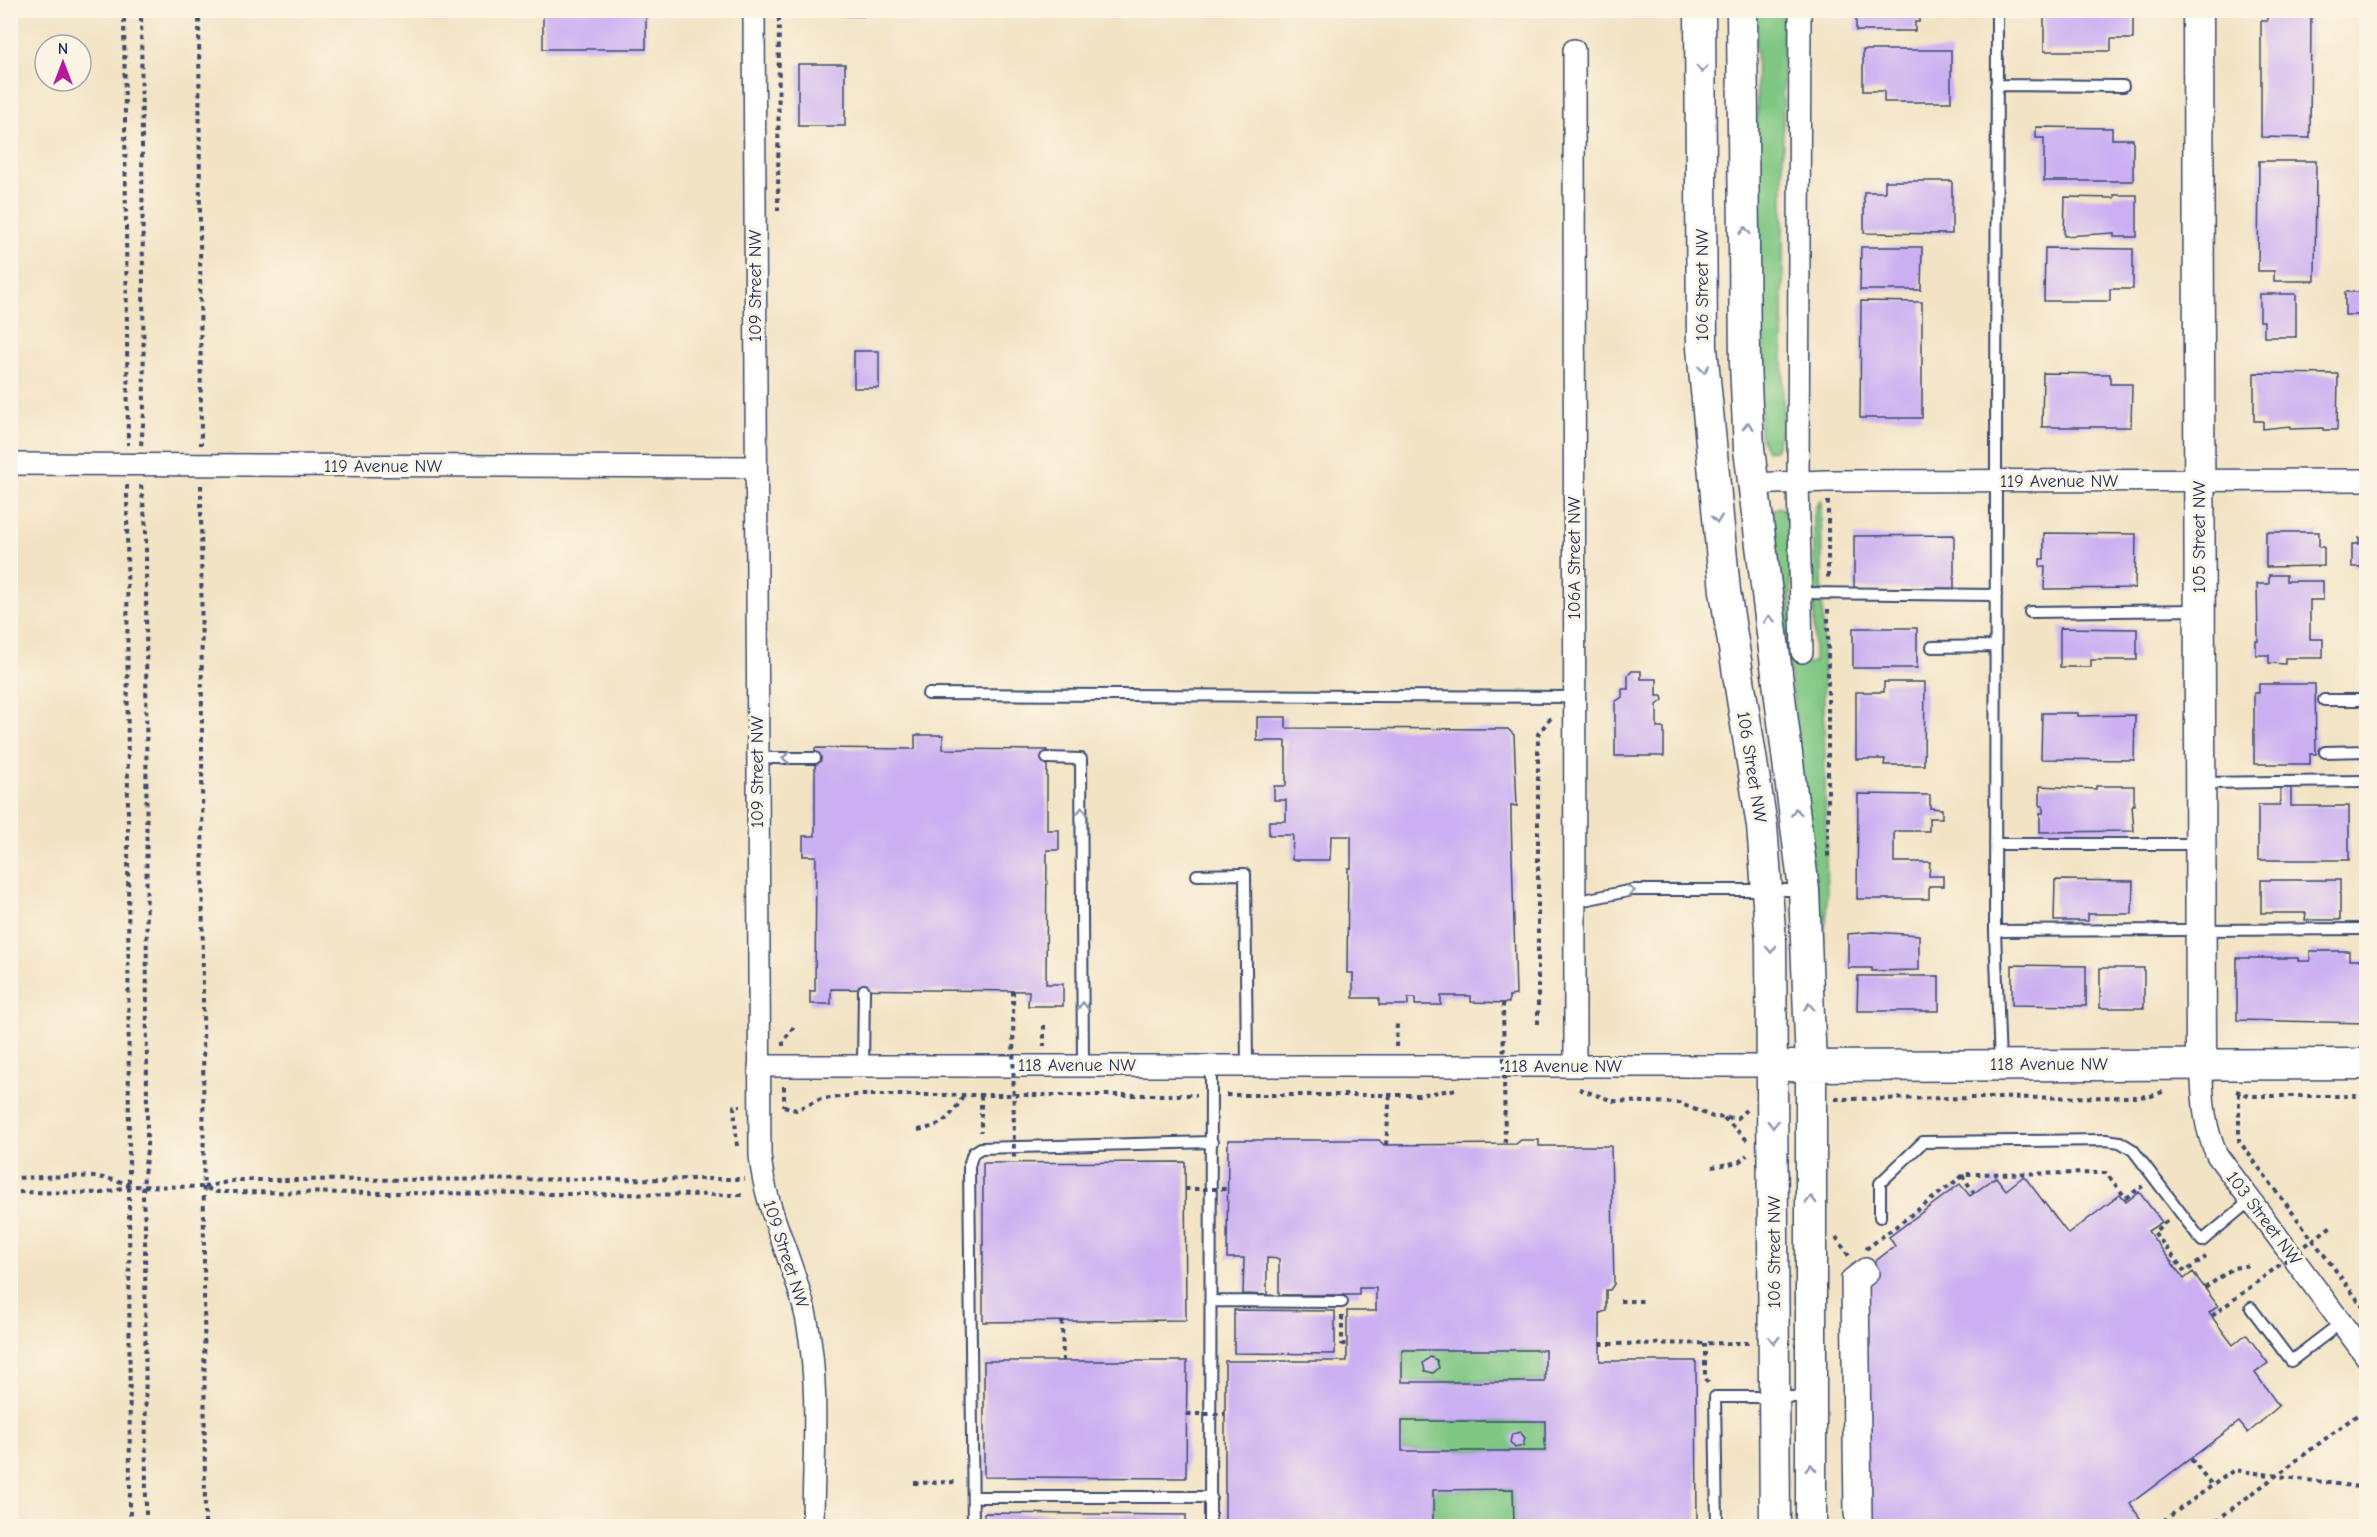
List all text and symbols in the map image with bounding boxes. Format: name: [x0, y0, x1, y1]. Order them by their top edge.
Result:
north arrow: [33, 33, 93, 93]
text: N: [58, 40, 68, 58]
one-way arrow: [1696, 64, 1708, 73]
one-way arrow: [1739, 227, 1751, 236]
street label: 106 Street NW: [1692, 228, 1713, 341]
street label: 109 Street NW: [745, 230, 766, 342]
one-way arrow: [1697, 364, 1710, 373]
one-way arrow: [1741, 422, 1754, 431]
street label: 119 Avenue NW: [324, 456, 442, 477]
street label: 119 Avenue NW: [2000, 471, 2118, 492]
street label: 105 Street NW: [2189, 480, 2210, 593]
street label: 106A Street NW: [1564, 496, 1585, 619]
one-way arrow: [1710, 514, 1722, 523]
one-way arrow: [1763, 615, 1775, 624]
street label: 106 Street NW: [1732, 710, 1771, 825]
street label: 109 Street NW: [747, 716, 768, 828]
one-way arrow: [782, 752, 791, 764]
one-way arrow: [1076, 807, 1088, 816]
one-way arrow: [1790, 808, 1803, 817]
one-way arrow: [1627, 885, 1636, 898]
one-way arrow: [1765, 945, 1777, 954]
one-way arrow: [1077, 1002, 1089, 1011]
one-way arrow: [1802, 1002, 1815, 1011]
street label: 118 Avenue NW: [1990, 1054, 2108, 1075]
street label: 118 Avenue NW: [1018, 1055, 1136, 1076]
street label: 118 Avenue NW: [1504, 1056, 1622, 1077]
one-way arrow: [1767, 1120, 1779, 1129]
street label: 103 Street NW: [2222, 1167, 2306, 1270]
street label: 106 Street NW: [1764, 1195, 1785, 1308]
one-way arrow: [1805, 1196, 1817, 1205]
street label: 109 Street NW: [758, 1198, 813, 1311]
one-way arrow: [1768, 1336, 1780, 1345]
one-way arrow: [1805, 1463, 1817, 1472]

